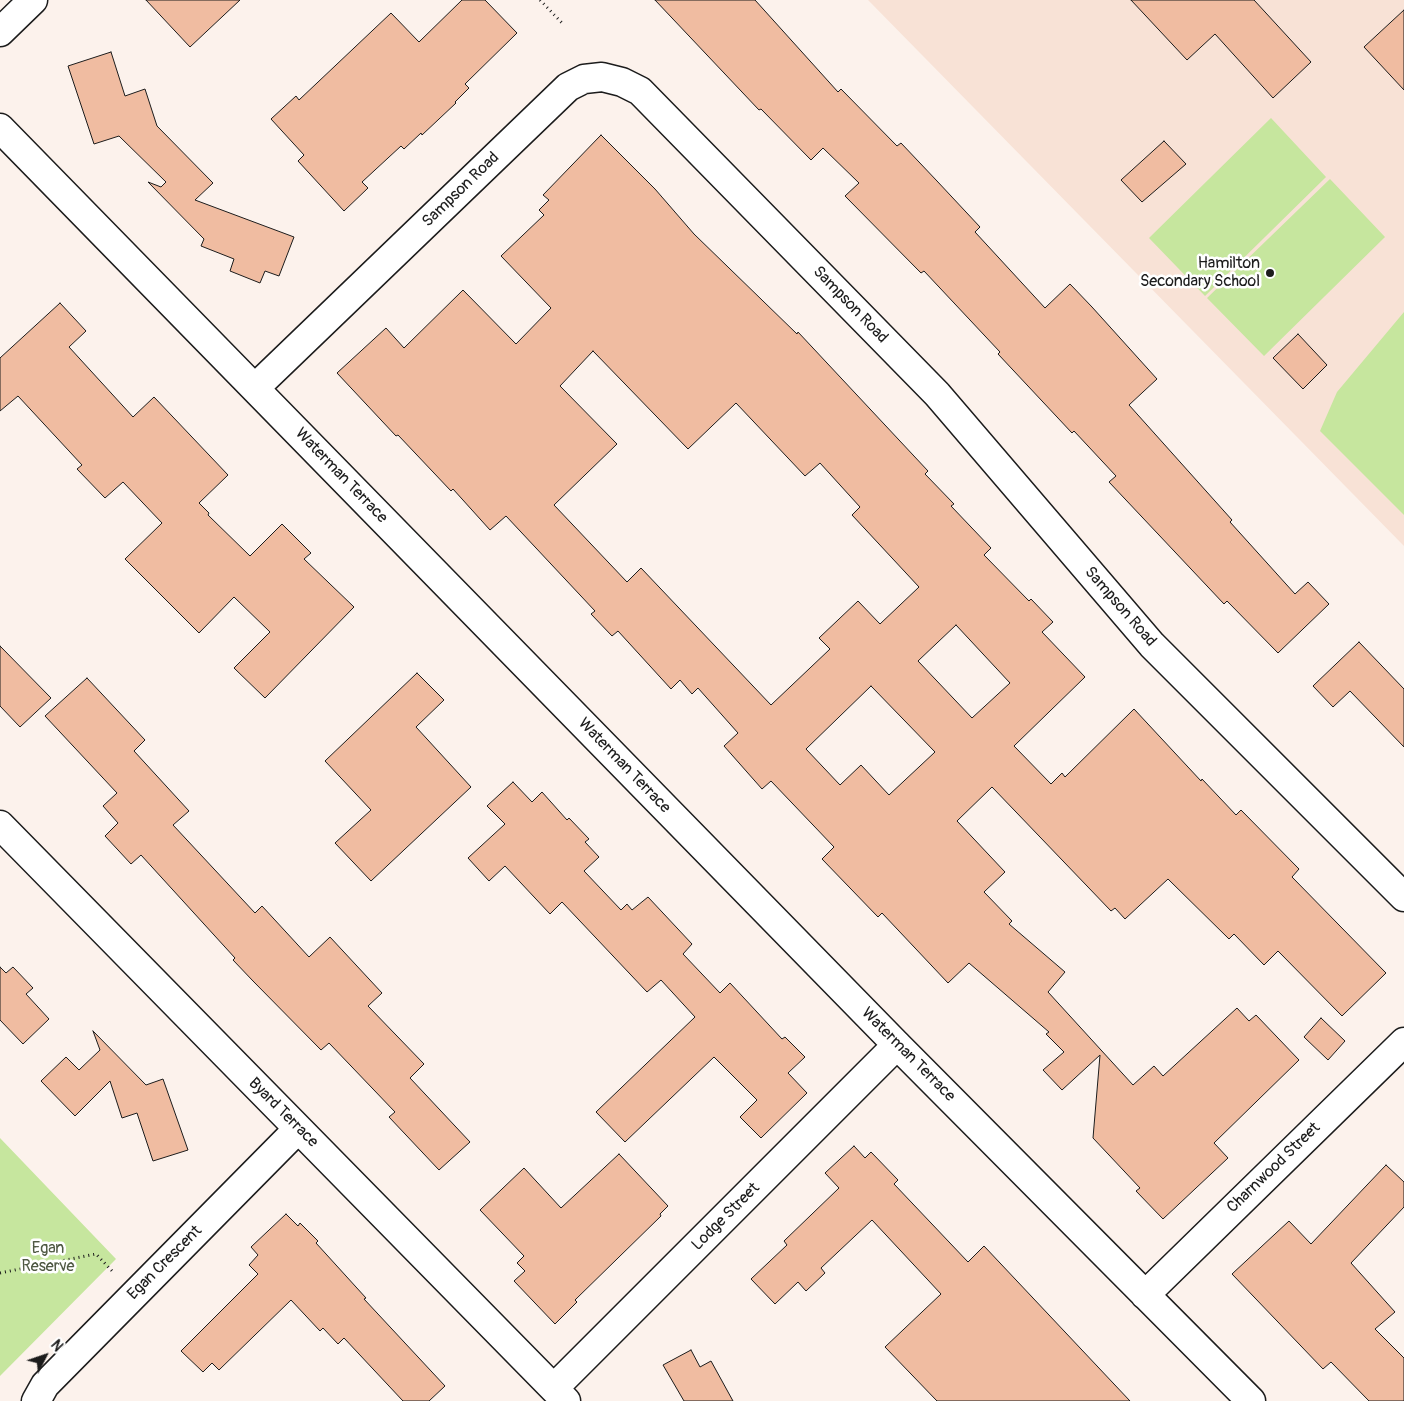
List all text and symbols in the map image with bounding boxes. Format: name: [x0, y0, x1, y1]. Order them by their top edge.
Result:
street label: Sampson Road: [418, 148, 504, 232]
place label: Hamilton Secondary School: [1140, 254, 1260, 292]
street label: Sampson Road: [808, 262, 892, 348]
marker: Hamilton Secondary School: [1264, 267, 1276, 279]
street label: Waterman Terrace: [291, 424, 391, 528]
street label: Sampson Road: [1080, 563, 1160, 651]
street label: Waterman Terrace: [574, 714, 674, 818]
street label: Waterman Terrace: [857, 1004, 959, 1106]
street label: Byard Terrace: [244, 1074, 322, 1152]
street label: Charnwood Street: [1223, 1119, 1325, 1217]
street label: Lodge Street: [688, 1179, 764, 1255]
street label: Egan Crescent: [124, 1222, 206, 1304]
park label: Egan Reserve: [22, 1239, 74, 1277]
north arrow: [20, 1331, 70, 1381]
text: N: [47, 1337, 66, 1355]

